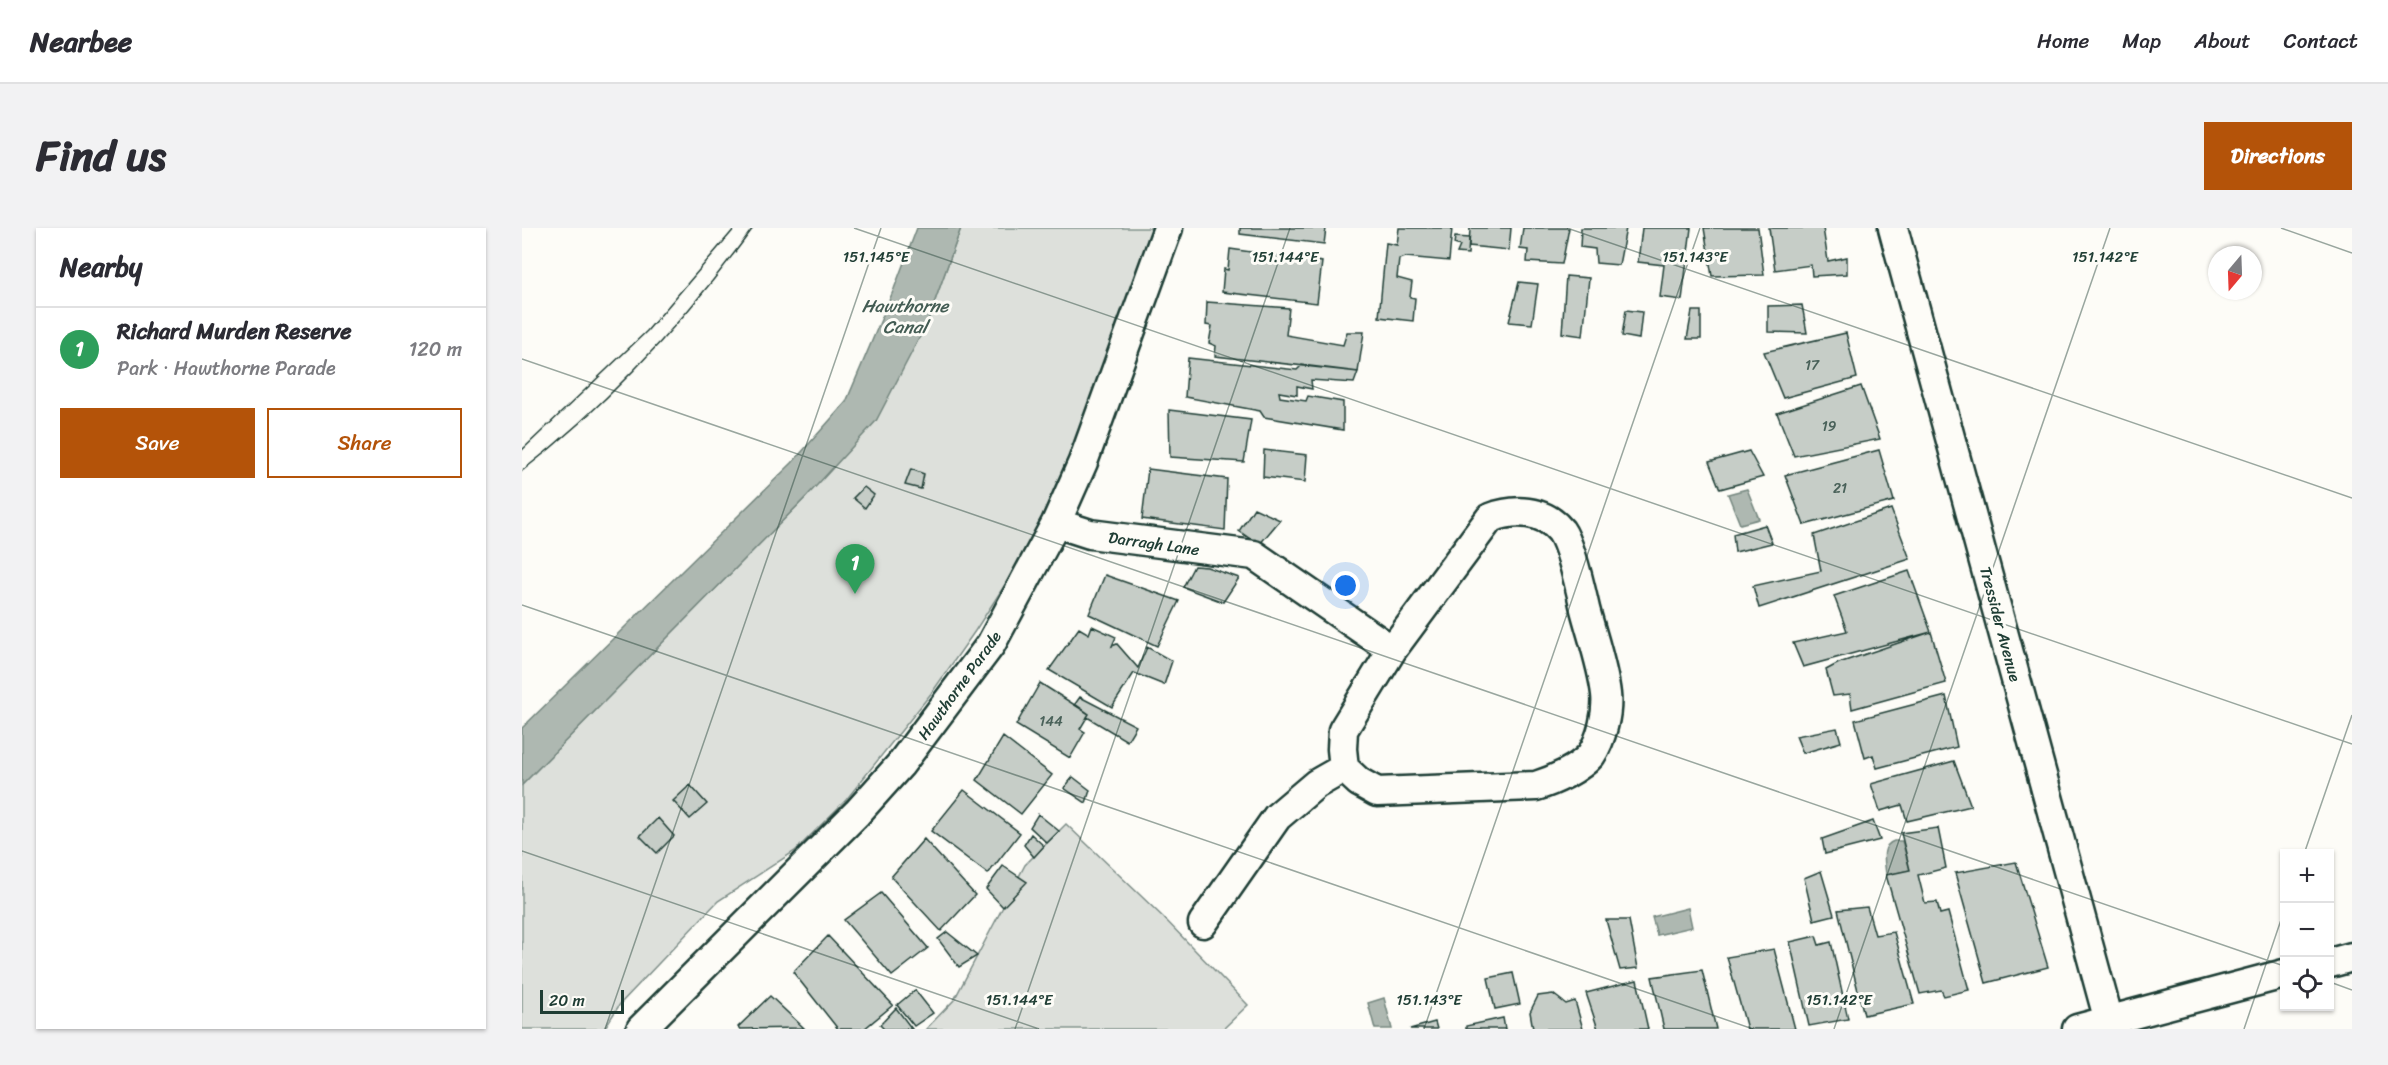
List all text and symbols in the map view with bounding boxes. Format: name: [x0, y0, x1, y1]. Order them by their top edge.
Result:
text: Nearbee: [30, 17, 132, 66]
text: Home: [2037, 22, 2089, 60]
text: Map: [2122, 22, 2161, 60]
text: About: [2194, 22, 2251, 60]
text: Contact: [2284, 22, 2358, 60]
text: Find us: [36, 119, 166, 193]
button: Directions: [2204, 122, 2352, 190]
text: Nearby: [60, 244, 142, 290]
text: 151.145°E: [843, 244, 911, 270]
text: 151.144°E: [1252, 244, 1320, 270]
text: 151.143°E: [1662, 244, 1729, 270]
text: 151.142°E: [2072, 244, 2140, 270]
north arrow: [2208, 246, 2262, 300]
water label: Hawthorne Canal: [862, 290, 951, 343]
text: Richard Murden Reserve: [117, 312, 352, 351]
text: 1: [75, 332, 84, 367]
text: 120 m: [409, 332, 462, 367]
text: Park · Hawthorne Parade: [117, 351, 336, 386]
house number: 17: [1805, 353, 1820, 378]
button: Save: [60, 408, 255, 478]
button: Share: [267, 408, 462, 478]
house number: 19: [1822, 414, 1837, 439]
house number: 21: [1833, 476, 1847, 501]
street label: Darragh Lane: [1107, 523, 1201, 564]
pin: 1: [836, 544, 874, 594]
street label: Tressider Avenue: [1971, 563, 2030, 685]
your location: [1331, 571, 1360, 600]
street label: Hawthorne Parade: [910, 624, 1009, 746]
house number: 144: [1039, 709, 1063, 734]
map controls: [2280, 849, 2334, 1011]
button: +: [2280, 849, 2334, 903]
button: −: [2280, 903, 2334, 957]
button: locate: [2280, 957, 2334, 1011]
text: 20 m: [549, 986, 585, 1015]
scale bar: [540, 987, 624, 1014]
text: 151.144°E: [986, 987, 1054, 1013]
text: 151.143°E: [1396, 987, 1463, 1013]
text: 151.142°E: [1806, 987, 1874, 1013]

